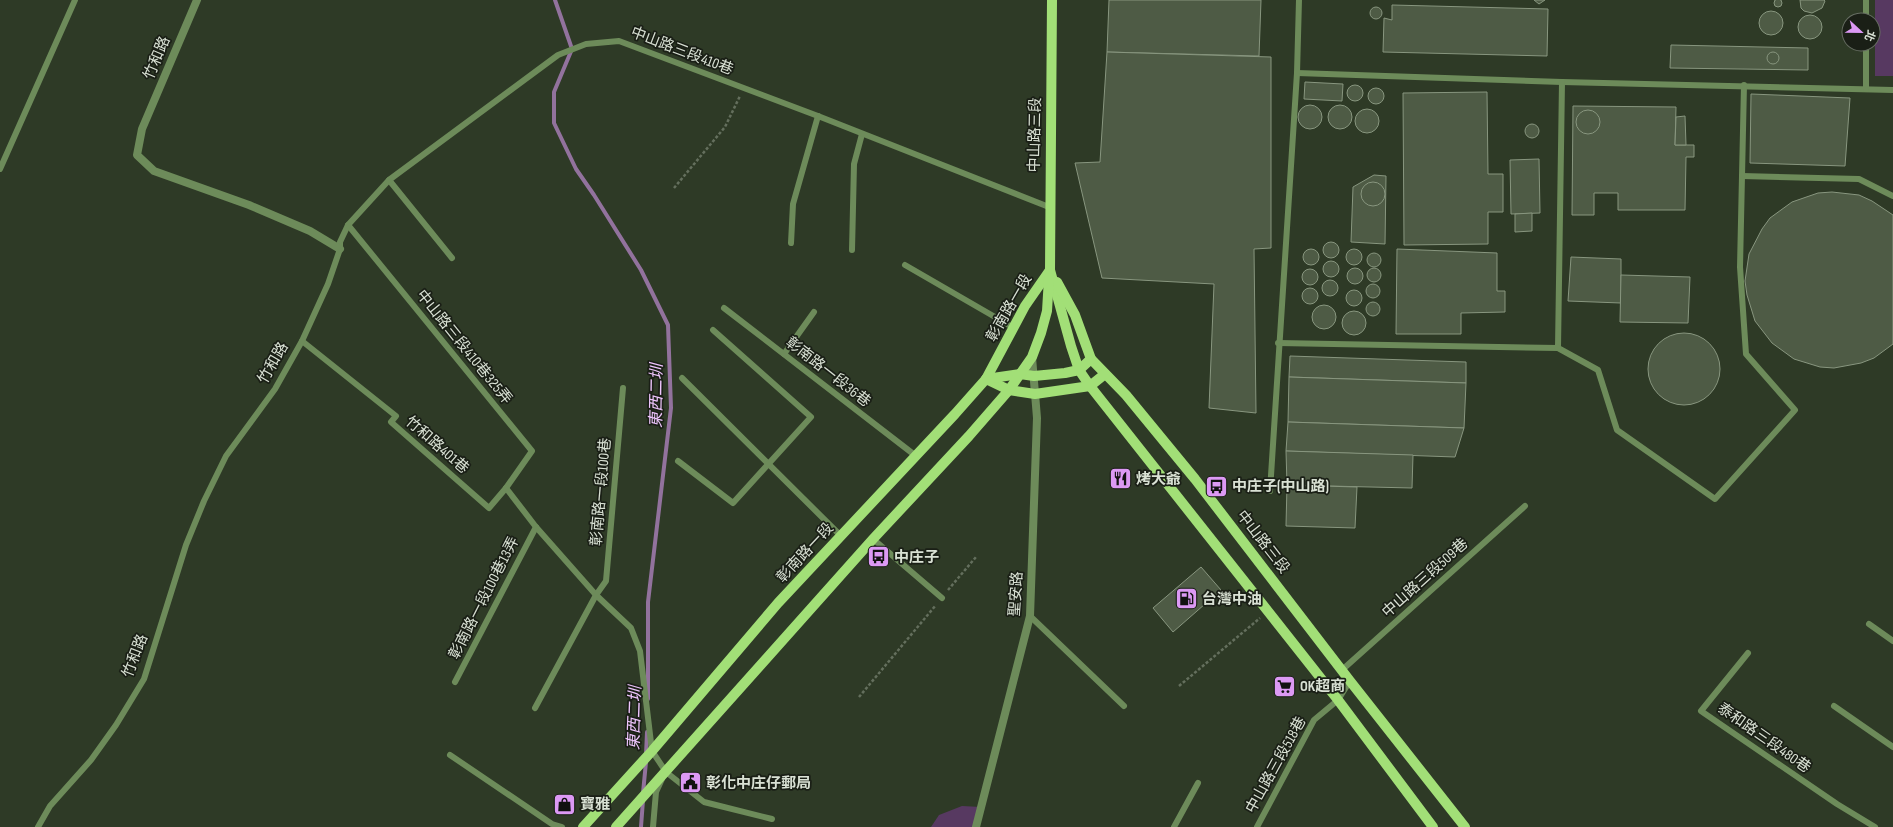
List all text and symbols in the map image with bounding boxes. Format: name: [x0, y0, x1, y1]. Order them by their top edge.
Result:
north arrow: [1841, 12, 1881, 52]
street label: 中山路三段410巷: [628, 23, 736, 79]
text: 北: [1862, 28, 1878, 43]
street label: 竹和路: [139, 34, 175, 82]
street label: 中山路三段: [1025, 97, 1045, 173]
street label: 彰南路一段: [982, 271, 1036, 345]
street label: 中山路三段410巷325弄: [412, 286, 516, 408]
street label: 彰南路一段36巷: [782, 333, 874, 411]
street label: 竹和路: [254, 339, 292, 387]
water label: 東西二圳: [647, 362, 667, 428]
street label: 竹和路401巷: [401, 412, 473, 478]
street label: 彰南路一段100巷: [587, 437, 615, 547]
restaurant icon: 烤大爺: [1107, 466, 1133, 492]
place label: 烤大爺: [1136, 470, 1181, 489]
bus stop icon: 中庄子(中山路): [1203, 473, 1229, 499]
place label: 中庄子(中山路): [1232, 477, 1329, 496]
street label: 中山路三段: [1232, 507, 1294, 577]
street label: 彰南路一段: [772, 519, 838, 587]
street label: 彰南路一段100巷13弄: [445, 533, 523, 663]
street label: 中山路三段509巷: [1378, 534, 1472, 622]
bus stop icon: 中庄子: [865, 544, 891, 570]
place label: 中庄子: [894, 548, 939, 567]
street label: 聖安路: [1005, 571, 1027, 617]
fuel station icon: 台灣中油: [1174, 586, 1200, 612]
place label: 台灣中油: [1202, 590, 1262, 609]
street label: 竹和路: [118, 632, 152, 680]
supermarket icon: OK超商: [1272, 673, 1298, 699]
place label: OK超商: [1300, 677, 1345, 696]
water label: 東西二圳: [624, 684, 646, 750]
street label: 泰和路三段480巷: [1714, 699, 1814, 777]
street label: 中山路三段518巷: [1242, 713, 1310, 817]
public building icon: 彰化中庄仔郵局: [678, 770, 704, 796]
place label: 彰化中庄仔郵局: [706, 774, 811, 793]
shop icon: 寶雅: [552, 791, 578, 817]
place label: 寶雅: [580, 795, 610, 814]

